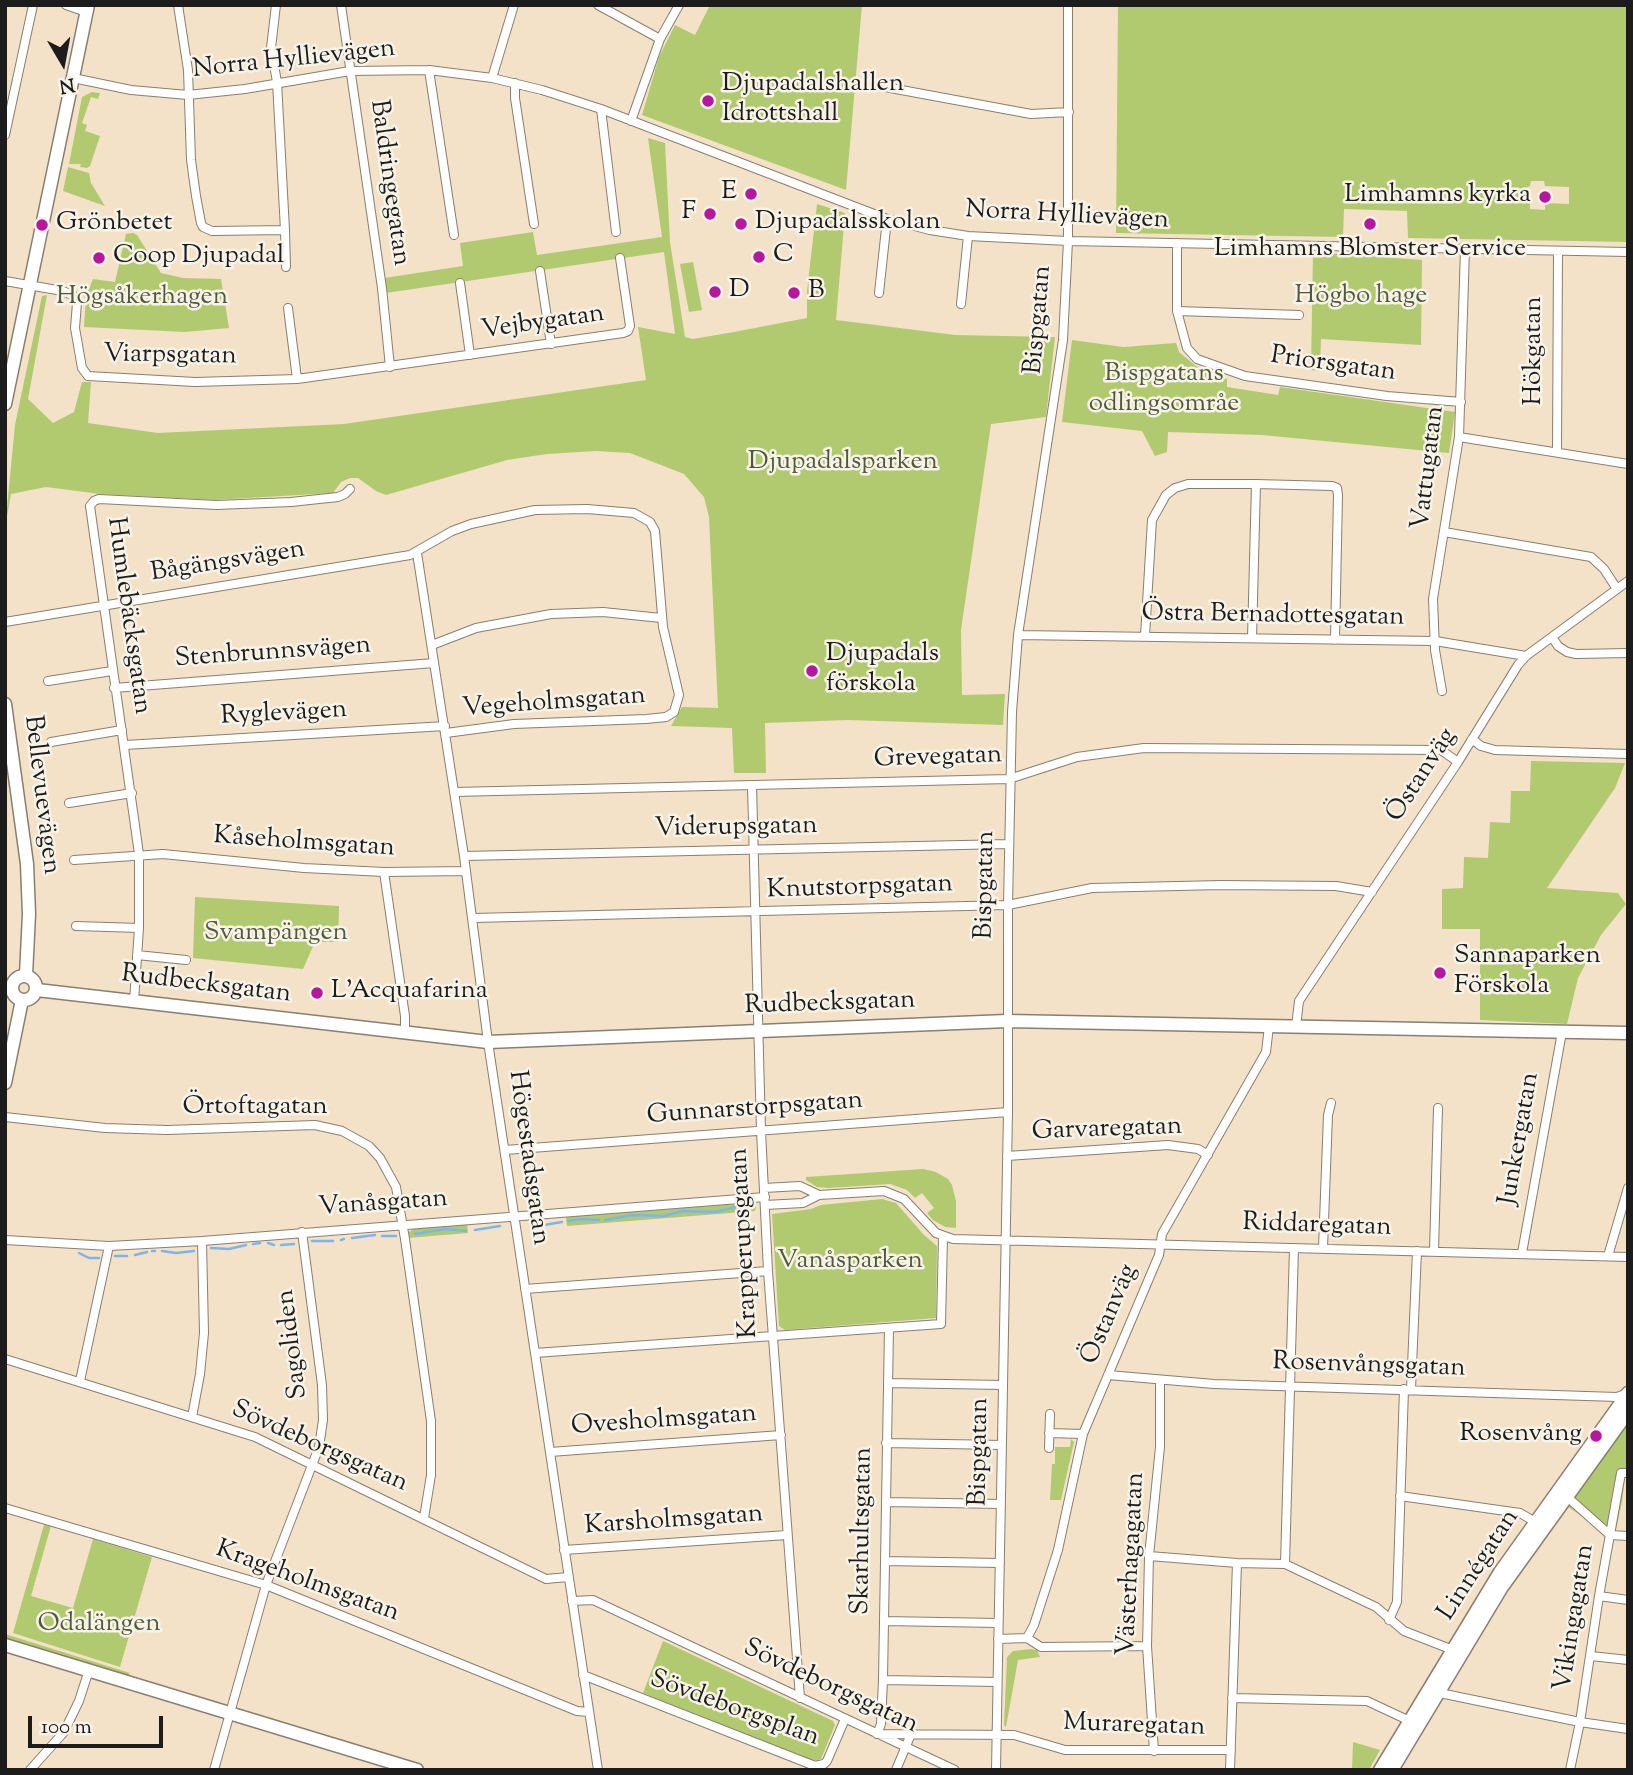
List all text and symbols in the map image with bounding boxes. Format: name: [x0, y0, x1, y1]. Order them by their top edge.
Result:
north arrow: [28, 28, 98, 98]
street label: Norra Hyllievägen: [191, 35, 397, 87]
text: N: [57, 70, 77, 99]
place label: Djupadalshallen Idrottshall: [722, 70, 904, 132]
marker: Djupadalshallen Idrottshall: [700, 93, 716, 109]
street label: Baldringegatan: [361, 98, 415, 268]
place label: E: [721, 178, 737, 210]
place label: Limhamns kyrka: [1344, 181, 1531, 213]
marker: E: [743, 186, 759, 202]
marker: Limhamns kyrka: [1537, 189, 1553, 205]
street label: Norra Hyllievägen: [964, 196, 1170, 238]
place label: F: [682, 198, 696, 230]
marker: F: [702, 206, 718, 222]
place label: Djupadalsskolan: [755, 208, 941, 240]
place label: Grönbetet: [56, 209, 172, 241]
marker: Djupadalsskolan: [733, 216, 749, 232]
marker: Limhamns Blomster Service: [1362, 216, 1378, 232]
marker: Grönbetet: [34, 217, 50, 233]
place label: Limhamns Blomster Service: [1214, 235, 1526, 267]
place label: C: [773, 241, 794, 273]
place label: Coop Djupadal: [113, 242, 284, 274]
marker: C: [751, 249, 767, 265]
marker: Coop Djupadal: [91, 250, 107, 266]
street label: Bispgatan: [1020, 264, 1060, 376]
place label: D: [729, 276, 750, 308]
place label: B: [808, 277, 824, 309]
park label: Högbo hage: [1295, 282, 1427, 314]
park label: Högsåkerhagen: [56, 283, 228, 315]
marker: D: [707, 284, 723, 300]
marker: B: [786, 285, 802, 301]
street label: Hökgatan: [1520, 297, 1552, 405]
street label: Vejbygatan: [479, 300, 607, 348]
street label: Viarpsgatan: [103, 340, 237, 374]
street label: Priorsgatan: [1268, 342, 1398, 390]
park label: Bispgatans odlingsområe: [1089, 360, 1239, 422]
street label: Vattugatan: [1407, 404, 1453, 532]
park label: Djupadalsparken: [748, 448, 938, 480]
street label: Humlebäcksgatan: [98, 516, 156, 716]
street label: Bågängsvägen: [149, 535, 307, 591]
street label: Östra Bernadottesgatan: [1141, 599, 1405, 635]
street label: Stenbrunnsvägen: [174, 632, 372, 676]
place label: Djupadals förskola: [826, 640, 939, 702]
marker: Djupadals förskola: [804, 663, 820, 679]
street label: Vegeholmsgatan: [461, 682, 647, 726]
street label: Ryglevägen: [220, 696, 348, 734]
street label: Bellevuevägen: [15, 714, 65, 876]
street label: Östanväg: [1381, 723, 1465, 829]
street label: Grevegatan: [873, 741, 1003, 777]
street label: Viderupsgatan: [654, 812, 818, 846]
street label: Kåseholmsgatan: [212, 822, 396, 866]
street label: Bispgatan: [970, 830, 1004, 940]
street label: Knutstorpsgatan: [766, 870, 954, 908]
park label: Svampängen: [204, 919, 348, 951]
place label: Sannaparken Förskola: [1454, 942, 1601, 1004]
street label: Rudbecksgatan: [119, 960, 293, 1012]
marker: Sannaparken Förskola: [1432, 965, 1448, 981]
place label: L'Acquafarina: [331, 977, 488, 1009]
marker: L'Acquafarina: [309, 985, 325, 1001]
street label: Rudbecksgatan: [744, 986, 916, 1024]
street label: Högestadsgatan: [499, 1069, 555, 1247]
street label: Junkergatan: [1494, 1070, 1548, 1208]
street label: Gunnarstorpsgatan: [646, 1087, 864, 1133]
street label: Örtoftagatan: [182, 1093, 328, 1125]
street label: Garvaregatan: [1031, 1113, 1183, 1149]
street label: Krapperupsgatan: [725, 1147, 767, 1339]
street label: Vanåsgatan: [317, 1185, 449, 1225]
street label: Riddaregatan: [1242, 1209, 1392, 1245]
park label: Vanåsparken: [777, 1247, 923, 1279]
street label: Östanväg: [1076, 1260, 1146, 1370]
street label: Sagoliden: [272, 1287, 316, 1401]
street label: Rosenvångsgatan: [1272, 1348, 1466, 1386]
street label: Sövdeborgsgatan: [226, 1395, 412, 1501]
street label: Bispgatan: [964, 1397, 998, 1507]
street label: Ovesholmsgatan: [570, 1400, 758, 1444]
place label: Rosenvång: [1460, 1420, 1582, 1452]
marker: Rosenvång: [1588, 1428, 1604, 1444]
street label: Skarhultsgatan: [847, 1447, 881, 1615]
street label: Västerhagagatan: [1113, 1471, 1153, 1657]
street label: Karsholmsgatan: [584, 1500, 764, 1544]
street label: Linnégatan: [1433, 1505, 1527, 1627]
street label: Krageholmsgatan: [211, 1535, 403, 1631]
street label: Vikingagatan: [1549, 1542, 1603, 1694]
park label: Odalängen: [37, 1610, 161, 1642]
street label: Sövdeborgsgatan: [737, 1634, 923, 1742]
street label: Sövdeborgsplan: [645, 1665, 823, 1755]
scale bar: [32, 1702, 166, 1746]
street label: Muraregatan: [1062, 1709, 1206, 1745]
text: 100 m: [41, 1713, 92, 1743]

